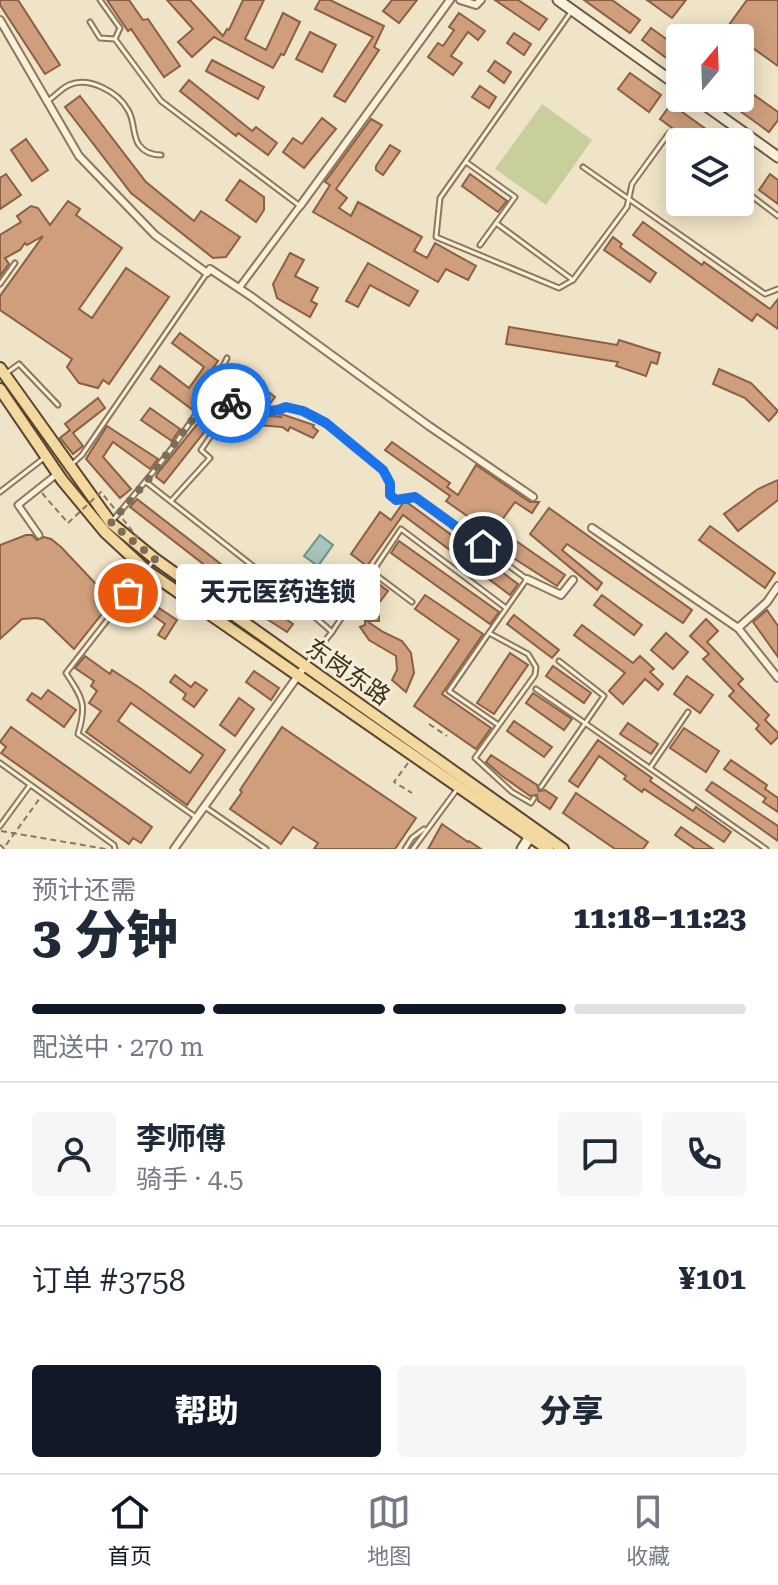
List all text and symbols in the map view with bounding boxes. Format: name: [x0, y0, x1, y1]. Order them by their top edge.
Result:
north arrow: [666, 24, 754, 112]
map controls: [666, 24, 754, 216]
button: layers: [666, 128, 754, 216]
courier: [191, 363, 271, 443]
icon: bike: [209, 381, 253, 425]
pin: [449, 512, 517, 580]
icon: home: [461, 524, 505, 568]
pin: [94, 559, 162, 627]
callout: 天元医药连锁: [176, 565, 380, 621]
icon: bag: [106, 571, 150, 615]
text: 天元医药连锁: [200, 577, 356, 607]
street label: 东岗东路: [301, 633, 395, 711]
text: 预计还需: [32, 875, 136, 905]
text: 11:18–11:23: [573, 900, 746, 935]
text: 3 分钟: [32, 905, 178, 966]
text: 配送中 · 270 m: [32, 1032, 204, 1062]
button: person: [32, 1112, 116, 1196]
button: chat: [558, 1112, 642, 1196]
button: phone: [662, 1112, 746, 1196]
text: 李师傅: [136, 1121, 226, 1156]
text: 骑手 · 4.5: [136, 1164, 244, 1194]
text: ¥101: [679, 1261, 746, 1296]
text: 订单 #3758: [32, 1263, 186, 1298]
button: 帮助: [32, 1365, 381, 1457]
button: 分享: [397, 1365, 746, 1457]
tab: 首页: [108, 1490, 152, 1570]
tab: 地图: [367, 1490, 411, 1570]
tab: 收藏: [626, 1490, 670, 1570]

